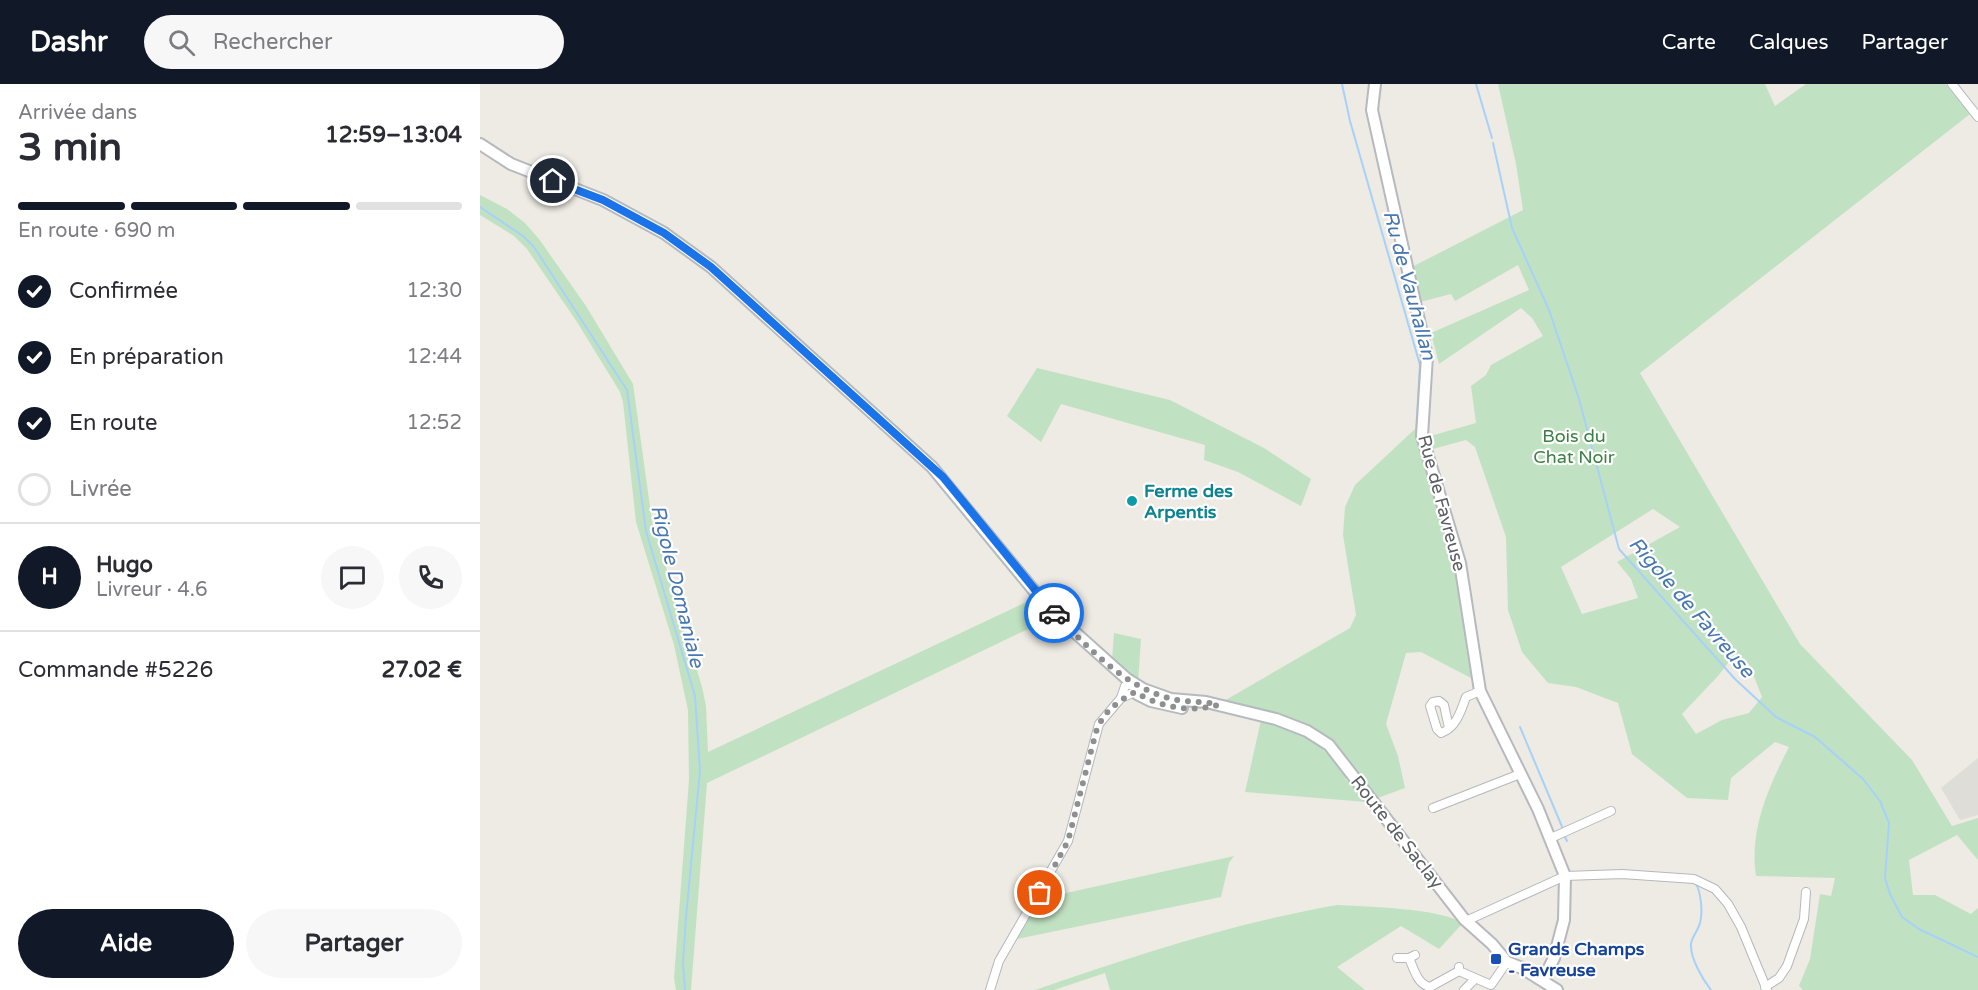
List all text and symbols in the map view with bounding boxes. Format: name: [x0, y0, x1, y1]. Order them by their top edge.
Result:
search box: [144, 15, 564, 69]
text: Dashr: [30, 25, 108, 59]
icon: search: [165, 26, 198, 59]
text: Rechercher: [213, 29, 333, 55]
text: Carte: [1662, 30, 1716, 55]
text: Calques: [1749, 30, 1829, 55]
text: Partager: [1862, 30, 1948, 55]
text: Arrivée dans: [18, 101, 137, 125]
text: 12:59–13:04: [325, 122, 462, 148]
text: 3 min: [18, 124, 122, 171]
pin: [527, 155, 578, 206]
icon: home: [536, 164, 569, 197]
water label: Ru de Vauhallan: [1378, 208, 1441, 363]
text: En route · 690 m: [18, 219, 175, 243]
icon: check: [18, 275, 51, 308]
text: Confirmée: [69, 278, 178, 304]
text: 12:30: [407, 279, 462, 303]
icon: check: [18, 341, 51, 374]
text: En préparation: [69, 344, 224, 370]
text: 12:44: [407, 345, 462, 369]
icon: check: [18, 407, 51, 440]
text: En route: [69, 410, 158, 436]
text: 12:52: [407, 411, 462, 435]
park label: Bois du Chat Noir: [1533, 425, 1615, 468]
street label: Rue de Favreuse: [1413, 432, 1471, 574]
text: Livrée: [69, 476, 132, 502]
place label: Ferme des Arpentis: [1144, 480, 1233, 523]
marker: Ferme des Arpentis: [1125, 494, 1139, 508]
water label: Rigole Domaniale: [645, 503, 709, 672]
water label: Rigole de Favreuse: [1624, 532, 1760, 684]
button: chat: [321, 546, 384, 609]
button: phone: [399, 546, 462, 609]
text: Hugo: [96, 552, 153, 578]
text: H: [41, 564, 58, 590]
text: Livreur · 4.6: [96, 578, 208, 602]
courier: [1024, 583, 1084, 643]
icon: car: [1038, 597, 1071, 630]
text: Commande #5226: [18, 657, 213, 683]
text: 27.02 €: [381, 657, 462, 683]
street label: Route de Saclay: [1346, 771, 1448, 893]
pin: [1014, 867, 1065, 918]
icon: bag: [1023, 876, 1056, 909]
button: Aide: [18, 909, 234, 978]
button: Partager: [246, 909, 462, 978]
place label: Grands Champs - Favreuse: [1508, 938, 1645, 981]
marker: Grands Champs - Favreuse: [1489, 952, 1503, 966]

